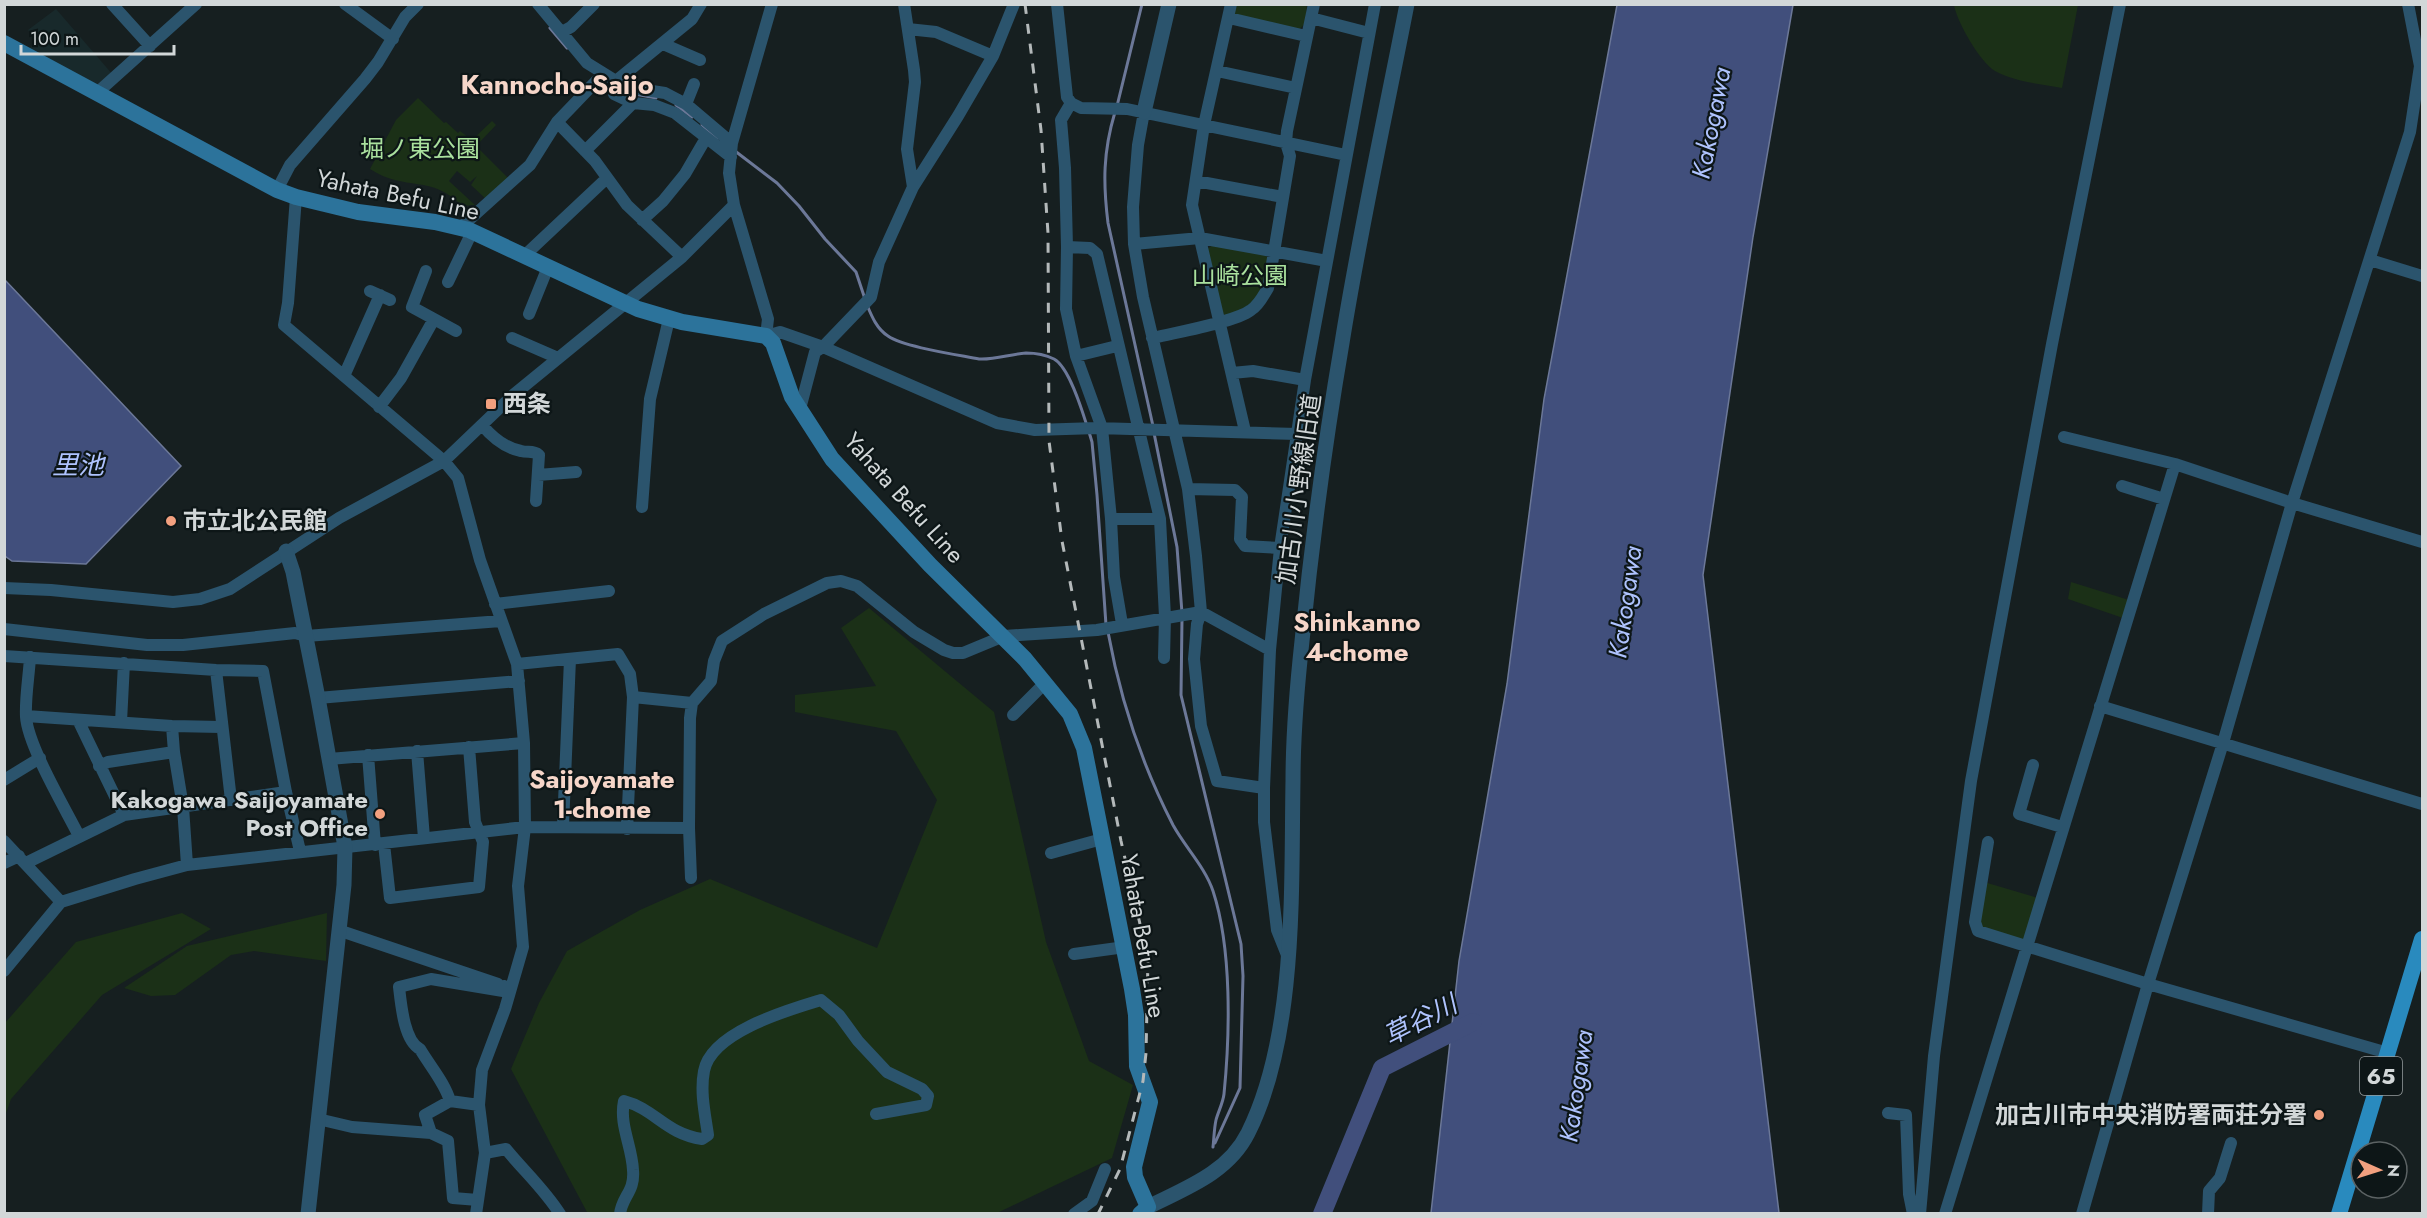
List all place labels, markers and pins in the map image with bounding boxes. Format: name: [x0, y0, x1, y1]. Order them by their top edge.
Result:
place label: 西条: [503, 386, 551, 421]
marker: 西条: [484, 397, 498, 411]
place label: 市立北公民館: [183, 503, 327, 538]
marker: 市立北公民館: [164, 514, 178, 528]
place label: Kakogawa Saijoyamate Post Office: [110, 782, 368, 845]
marker: Kakogawa Saijoyamate Post Office: [373, 807, 387, 821]
place label: 加古川市中央消防署両荘分署: [1995, 1097, 2307, 1132]
marker: 加古川市中央消防署両荘分署: [2312, 1108, 2326, 1122]

